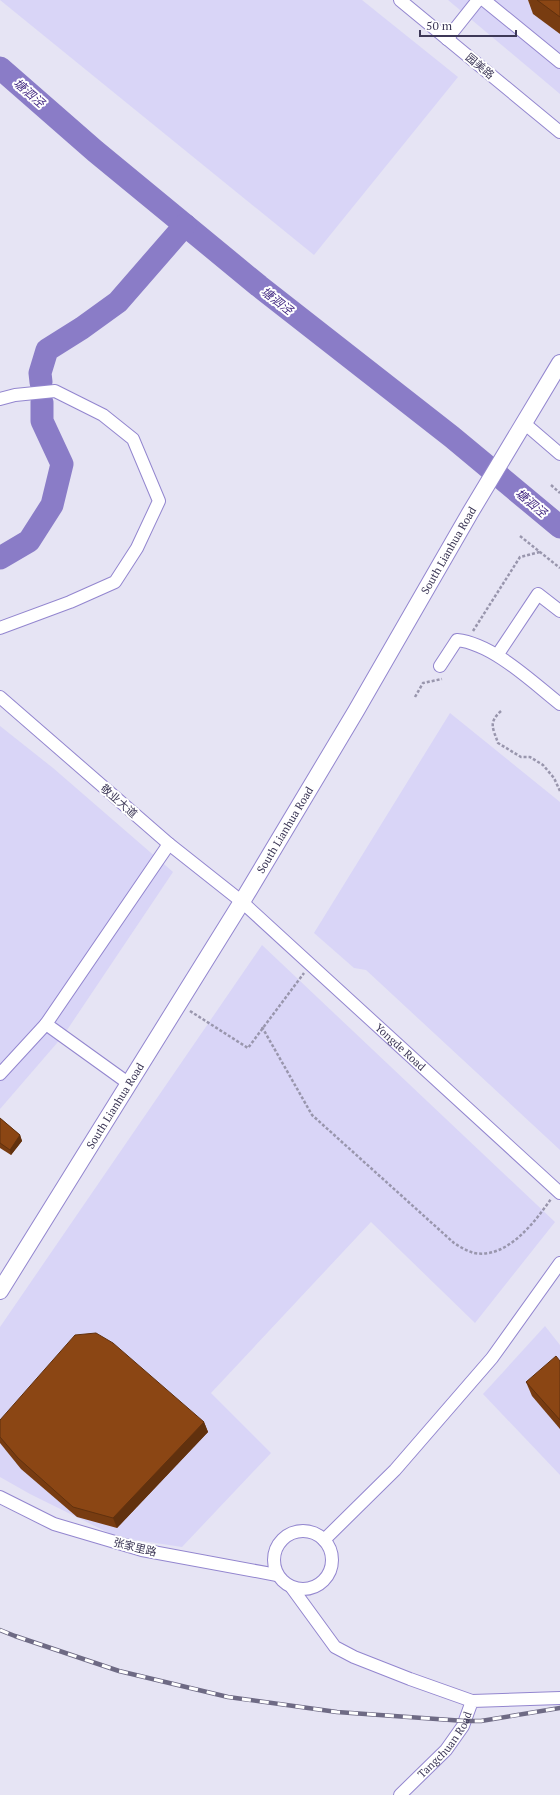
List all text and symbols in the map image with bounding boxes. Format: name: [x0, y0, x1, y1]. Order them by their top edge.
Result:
scale bar: [420, 12, 516, 38]
text: 50 m: [426, 18, 453, 33]
street label: 园美路: [463, 50, 497, 82]
water label: 塘泗泾: [11, 75, 49, 111]
water label: 塘泗泾: [259, 284, 297, 318]
water label: 塘泗泾: [513, 485, 551, 521]
street label: South Lianhua Road: [418, 504, 479, 597]
street label: 敬业大道: [98, 781, 140, 821]
street label: South Lianhua Road: [254, 784, 316, 876]
street label: Yongde Road: [372, 1020, 429, 1074]
street label: South Lianhua Road: [83, 1060, 147, 1151]
street label: 张家里路: [112, 1535, 158, 1559]
street label: Tangchuan Road: [415, 1709, 475, 1781]

